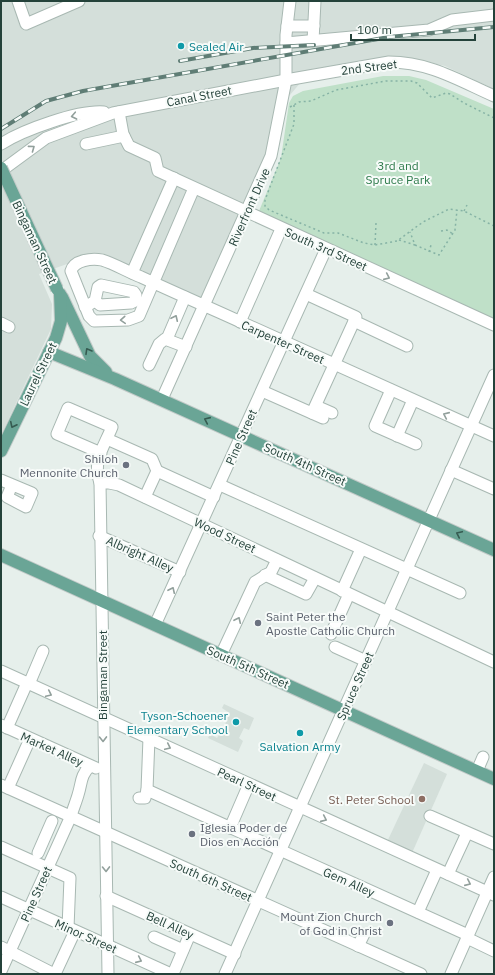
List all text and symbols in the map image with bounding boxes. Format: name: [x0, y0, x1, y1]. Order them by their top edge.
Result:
scale bar: [351, 16, 475, 42]
text: 100 m: [357, 22, 392, 37]
place label: Sealed Air: [189, 39, 244, 54]
marker: Sealed Air: [176, 41, 186, 51]
street label: 2nd Street: [340, 56, 398, 78]
street label: Canal Street: [165, 82, 233, 110]
one-way arrow: [71, 112, 77, 120]
one-way arrow: [28, 146, 35, 153]
park label: 3rd and Spruce Park: [366, 158, 431, 187]
street label: Riverfront Drive: [225, 165, 273, 249]
street label: Bingaman Street: [9, 198, 61, 286]
street label: South 3rd Street: [282, 224, 370, 274]
one-way arrow: [383, 272, 391, 280]
one-way arrow: [170, 314, 178, 322]
one-way arrow: [120, 316, 126, 325]
street label: Carpenter Street: [239, 317, 327, 367]
street label: Laurel Street: [16, 340, 60, 408]
one-way arrow: [86, 348, 93, 355]
street label: Pine Street: [222, 407, 260, 467]
one-way arrow: [442, 411, 449, 419]
one-way arrow: [203, 417, 211, 425]
one-way arrow: [10, 421, 18, 428]
street label: South 4th Street: [262, 439, 348, 489]
place label: Shiloh Mennonite Church: [20, 451, 118, 480]
marker: Shiloh Mennonite Church: [121, 460, 131, 470]
street label: Wood Street: [192, 514, 258, 556]
one-way arrow: [455, 531, 463, 539]
street label: Albright Alley: [104, 532, 176, 576]
one-way arrow: [167, 586, 175, 594]
place label: Saint Peter the Apostle Catholic Church: [266, 609, 395, 638]
one-way arrow: [233, 617, 241, 624]
marker: Saint Peter the Apostle Catholic Church: [253, 618, 263, 628]
street label: Bingaman Street: [95, 630, 110, 720]
street label: South 5th Street: [205, 642, 291, 692]
street label: Spruce Street: [333, 649, 377, 723]
one-way arrow: [45, 689, 52, 697]
place label: Tyson-Schoener Elementary School: [127, 708, 229, 737]
marker: Tyson-Schoener Elementary School: [231, 717, 241, 727]
marker: Salvation Army: [295, 728, 305, 738]
street label: Market Alley: [18, 729, 86, 769]
one-way arrow: [99, 736, 107, 742]
place label: Salvation Army: [260, 739, 340, 754]
one-way arrow: [163, 742, 171, 750]
street label: Pearl Street: [215, 764, 279, 804]
place label: St. Peter School: [329, 792, 414, 807]
marker: St. Peter School: [417, 794, 427, 804]
one-way arrow: [319, 814, 327, 822]
place label: Iglesia Poder de Dios en Acción: [200, 820, 288, 849]
marker: Iglesia Poder de Dios en Acción: [187, 829, 197, 839]
street label: South 6th Street: [168, 855, 254, 905]
street label: Pine Street: [17, 864, 55, 924]
street label: Gem Alley: [321, 864, 377, 900]
one-way arrow: [101, 866, 110, 872]
one-way arrow: [465, 879, 472, 887]
street label: Bell Alley: [144, 908, 196, 942]
place label: Mount Zion Church of God in Christ: [280, 909, 382, 938]
street label: Minor Street: [53, 916, 119, 956]
marker: Mount Zion Church of God in Christ: [385, 918, 395, 928]
one-way arrow: [135, 955, 143, 963]

